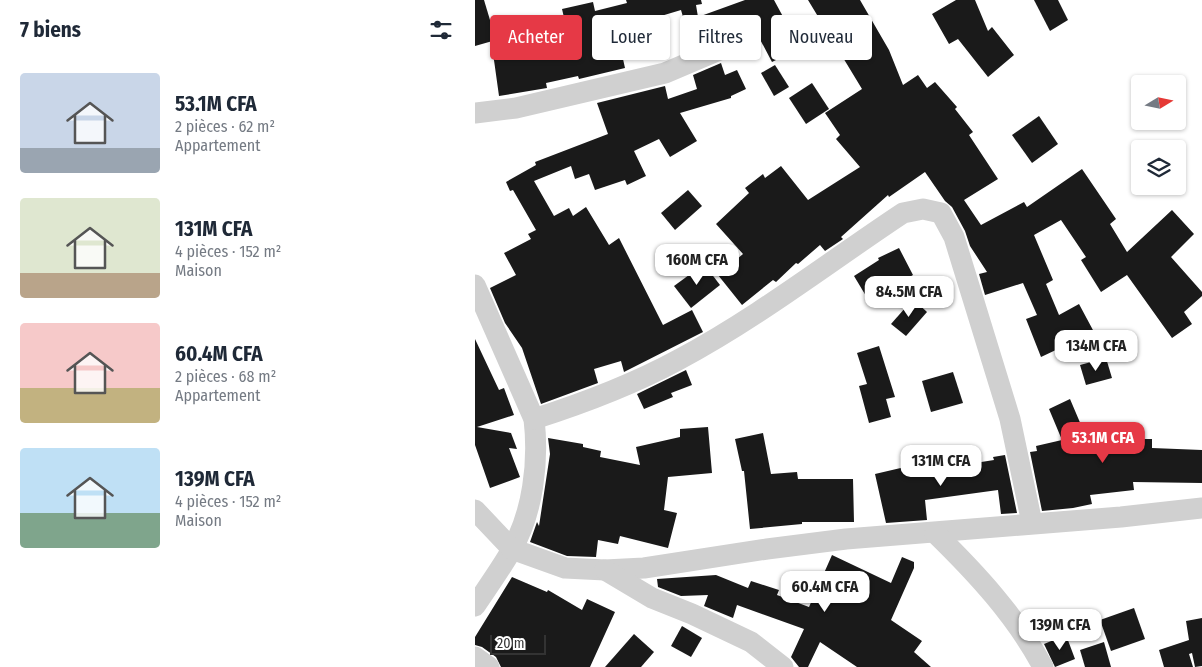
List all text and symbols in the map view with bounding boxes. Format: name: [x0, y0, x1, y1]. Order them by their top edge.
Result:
chip: Acheter: [490, 15, 582, 60]
chip: Louer: [592, 15, 670, 60]
chip: Filtres: [680, 15, 761, 60]
chip: Nouveau: [771, 15, 872, 60]
icon: filters: [427, 16, 455, 44]
text: 7 biens: [20, 17, 81, 43]
north arrow: [1131, 75, 1186, 130]
map controls: [1131, 75, 1186, 195]
text: 53.1M CFA: [175, 91, 257, 117]
icon: home: [60, 93, 120, 153]
text: 2 pièces · 62 m²: [175, 117, 275, 136]
text: Appartement: [175, 136, 261, 155]
button: layers: [1131, 140, 1186, 195]
text: 131M CFA: [175, 216, 252, 242]
icon: home: [60, 218, 120, 278]
text: 4 pièces · 152 m²: [175, 242, 281, 261]
pin: 160M CFA: [645, 244, 749, 286]
text: 160M CFA: [666, 250, 728, 269]
text: Maison: [175, 261, 222, 280]
pin: 84.5M CFA: [852, 276, 966, 318]
text: 84.5M CFA: [876, 282, 942, 301]
pin: 134M CFA: [1044, 330, 1148, 372]
text: 134M CFA: [1066, 336, 1126, 355]
text: 60.4M CFA: [175, 341, 263, 367]
icon: home: [60, 343, 120, 403]
text: 2 pièces · 68 m²: [175, 367, 276, 386]
text: Appartement: [175, 386, 261, 405]
pin: 53.1M CFA: [1046, 422, 1160, 464]
text: 53.1M CFA: [1072, 428, 1134, 447]
pin: 131M CFA: [889, 444, 993, 487]
text: 131M CFA: [912, 451, 970, 470]
text: 139M CFA: [175, 466, 255, 492]
icon: home: [60, 468, 120, 528]
text: 4 pièces · 152 m²: [175, 492, 281, 511]
text: Maison: [175, 511, 222, 530]
pin: 60.4M CFA: [768, 570, 882, 613]
text: 60.4M CFA: [792, 577, 858, 596]
pin: 139M CFA: [1008, 608, 1112, 651]
text: 139M CFA: [1030, 615, 1090, 634]
scale bar: [490, 632, 546, 655]
text: 20 m: [497, 635, 525, 652]

